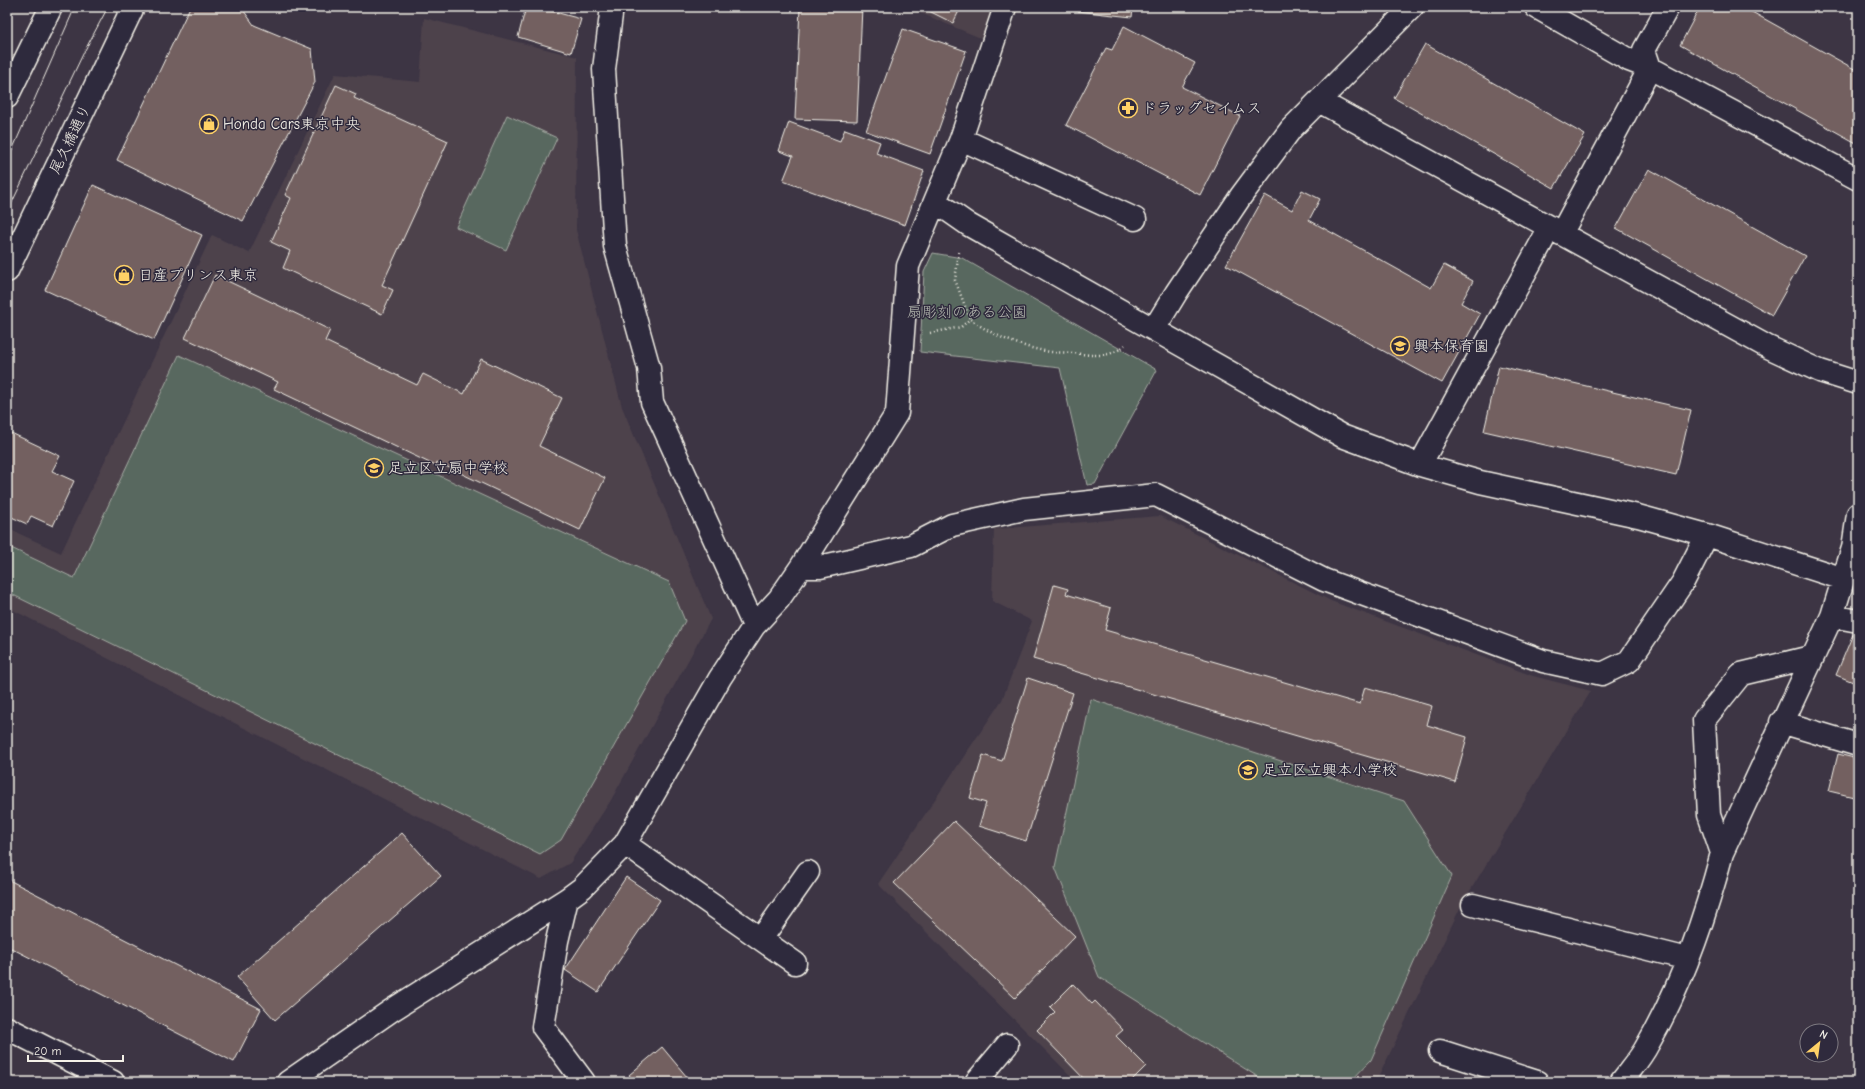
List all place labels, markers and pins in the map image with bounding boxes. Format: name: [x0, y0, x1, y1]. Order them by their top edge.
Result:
pharmacy icon: ドラッグセイムス: [1117, 97, 1139, 119]
place label: ドラッグセイムス: [1142, 99, 1261, 117]
shop icon: Honda Cars東京中央: [198, 113, 220, 135]
place label: Honda Cars東京中央: [223, 115, 360, 133]
shop icon: 日産プリンス東京: [113, 264, 135, 286]
place label: 日産プリンス東京: [138, 266, 258, 284]
school or university icon: 興本保育園: [1389, 335, 1411, 357]
place label: 興本保育園: [1414, 337, 1489, 355]
school or university icon: 足立区立扇中学校: [363, 457, 385, 479]
place label: 足立区立扇中学校: [388, 459, 508, 477]
school or university icon: 足立区立興本小学校: [1237, 759, 1259, 781]
place label: 足立区立興本小学校: [1262, 761, 1397, 779]

